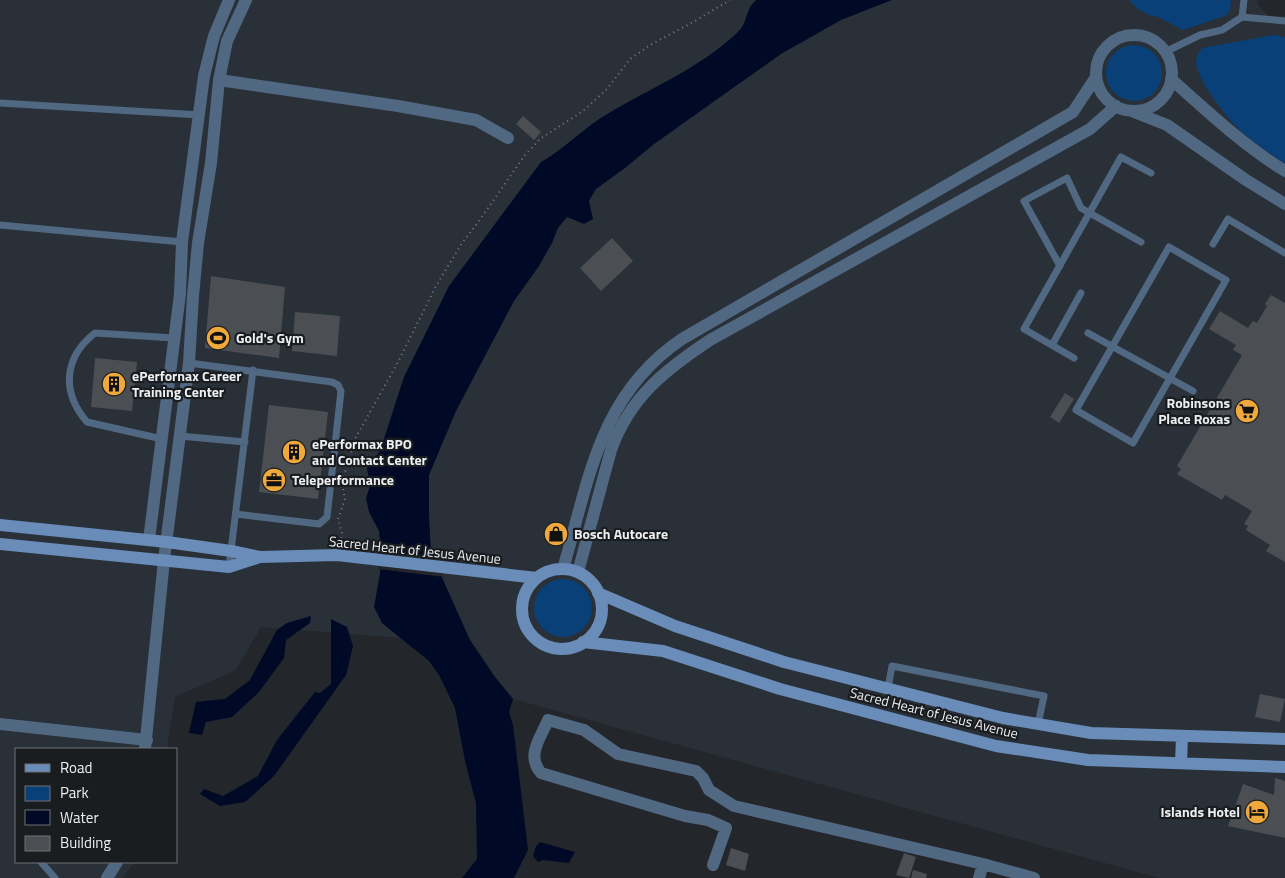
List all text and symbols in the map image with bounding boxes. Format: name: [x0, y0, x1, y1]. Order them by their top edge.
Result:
sports icon: Gold's Gym: [205, 325, 231, 351]
place label: Gold's Gym: [236, 327, 304, 348]
place label: ePerfornax Career Training Center: [132, 365, 241, 402]
building icon: ePerfornax Career Training Center: [101, 371, 127, 397]
place label: Robinsons Place Roxas: [1158, 392, 1230, 429]
supermarket icon: Robinsons Place Roxas: [1234, 398, 1260, 424]
place label: ePerformax BPO and Contact Center: [312, 433, 427, 470]
building icon: ePerformax BPO and Contact Center: [281, 439, 307, 465]
office icon: Teleperformance: [261, 467, 287, 493]
place label: Teleperformance: [292, 469, 394, 490]
shop icon: Bosch Autocare: [543, 521, 569, 547]
place label: Bosch Autocare: [574, 523, 668, 544]
street label: Sacred Heart of Jesus Avenue: [328, 530, 502, 569]
street label: Sacred Heart of Jesus Avenue: [848, 681, 1020, 744]
legend: [15, 748, 178, 863]
text: Road: [60, 756, 92, 779]
text: Park: [60, 781, 89, 804]
hotel icon: Islands Hotel: [1244, 799, 1270, 825]
place label: Islands Hotel: [1160, 801, 1240, 822]
text: Water: [60, 806, 99, 829]
text: Building: [60, 831, 111, 854]

